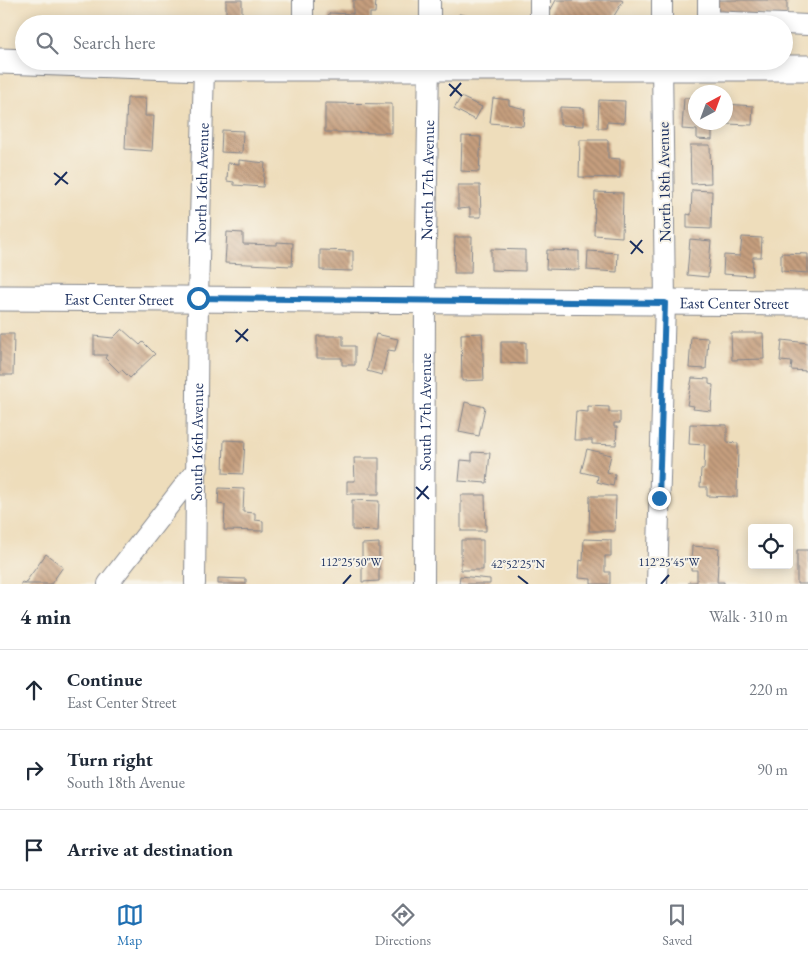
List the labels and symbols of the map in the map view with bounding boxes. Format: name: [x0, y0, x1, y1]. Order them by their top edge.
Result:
north arrow: [688, 85, 733, 130]
street label: North 17th Avenue: [416, 120, 439, 240]
street label: North 18th Avenue: [652, 122, 676, 242]
street label: North 16th Avenue: [189, 123, 213, 243]
route start: [187, 287, 210, 310]
street label: East Center Street: [64, 288, 174, 310]
street label: East Center Street: [679, 292, 789, 313]
street label: South 17th Avenue: [414, 353, 435, 471]
street label: South 16th Avenue: [185, 383, 208, 501]
route end: [648, 487, 671, 510]
text: 112°25'50"W: [320, 554, 383, 570]
text: 112°25'45"W: [638, 554, 701, 570]
text: 42°52'25"N: [491, 556, 545, 572]

